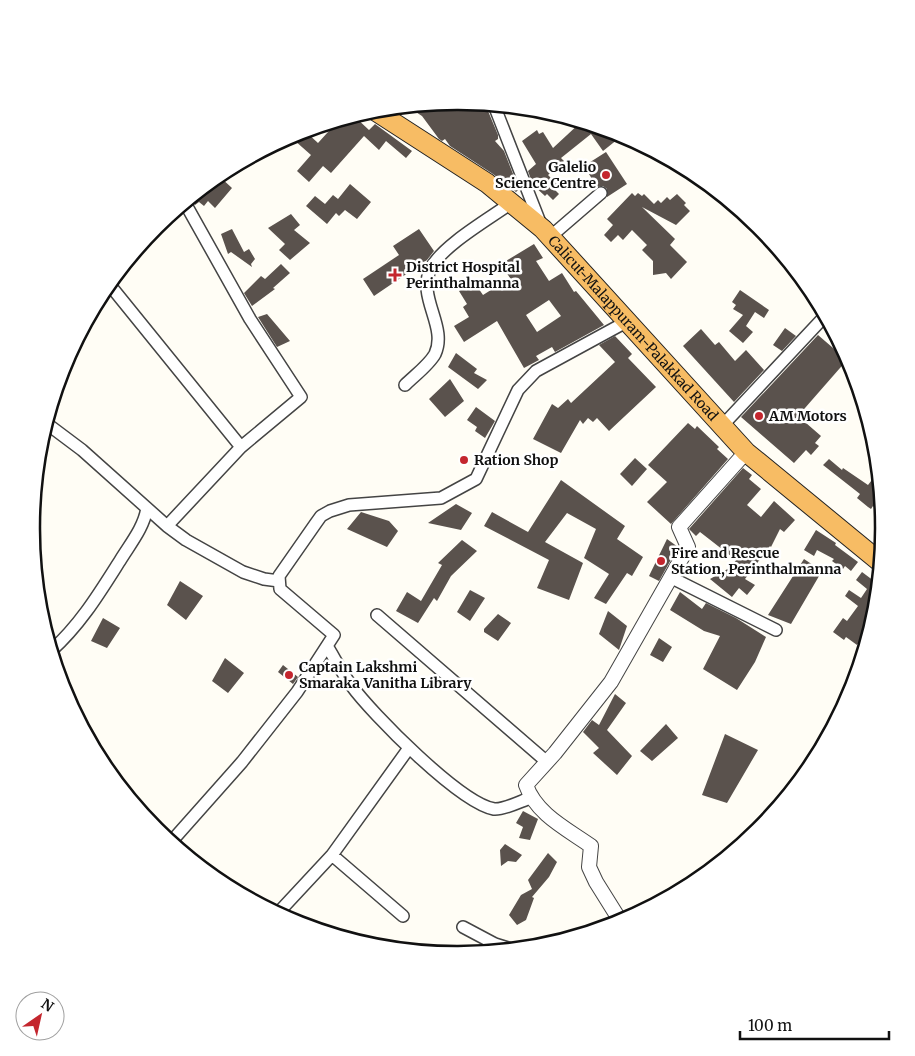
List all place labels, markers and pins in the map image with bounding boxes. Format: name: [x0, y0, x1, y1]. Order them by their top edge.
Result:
place label: Galelio Science Centre: [495, 158, 596, 192]
marker: Galelio Science Centre: [600, 169, 612, 181]
place label: District Hospital Perinthalmanna: [406, 258, 520, 292]
marker: District Hospital Perinthalmanna: [388, 268, 402, 282]
place label: AM Motors: [768, 407, 847, 425]
marker: AM Motors: [753, 410, 765, 422]
place label: Ration Shop: [474, 451, 558, 469]
marker: Ration Shop: [458, 454, 470, 466]
place label: Fire and Rescue Station, Perinthalmanna: [671, 544, 842, 578]
marker: Fire and Rescue Station, Perinthalmanna: [655, 555, 667, 567]
place label: Captain Lakshmi Smaraka Vanitha Library: [299, 658, 472, 692]
marker: Captain Lakshmi Smaraka Vanitha Library: [283, 669, 295, 681]

